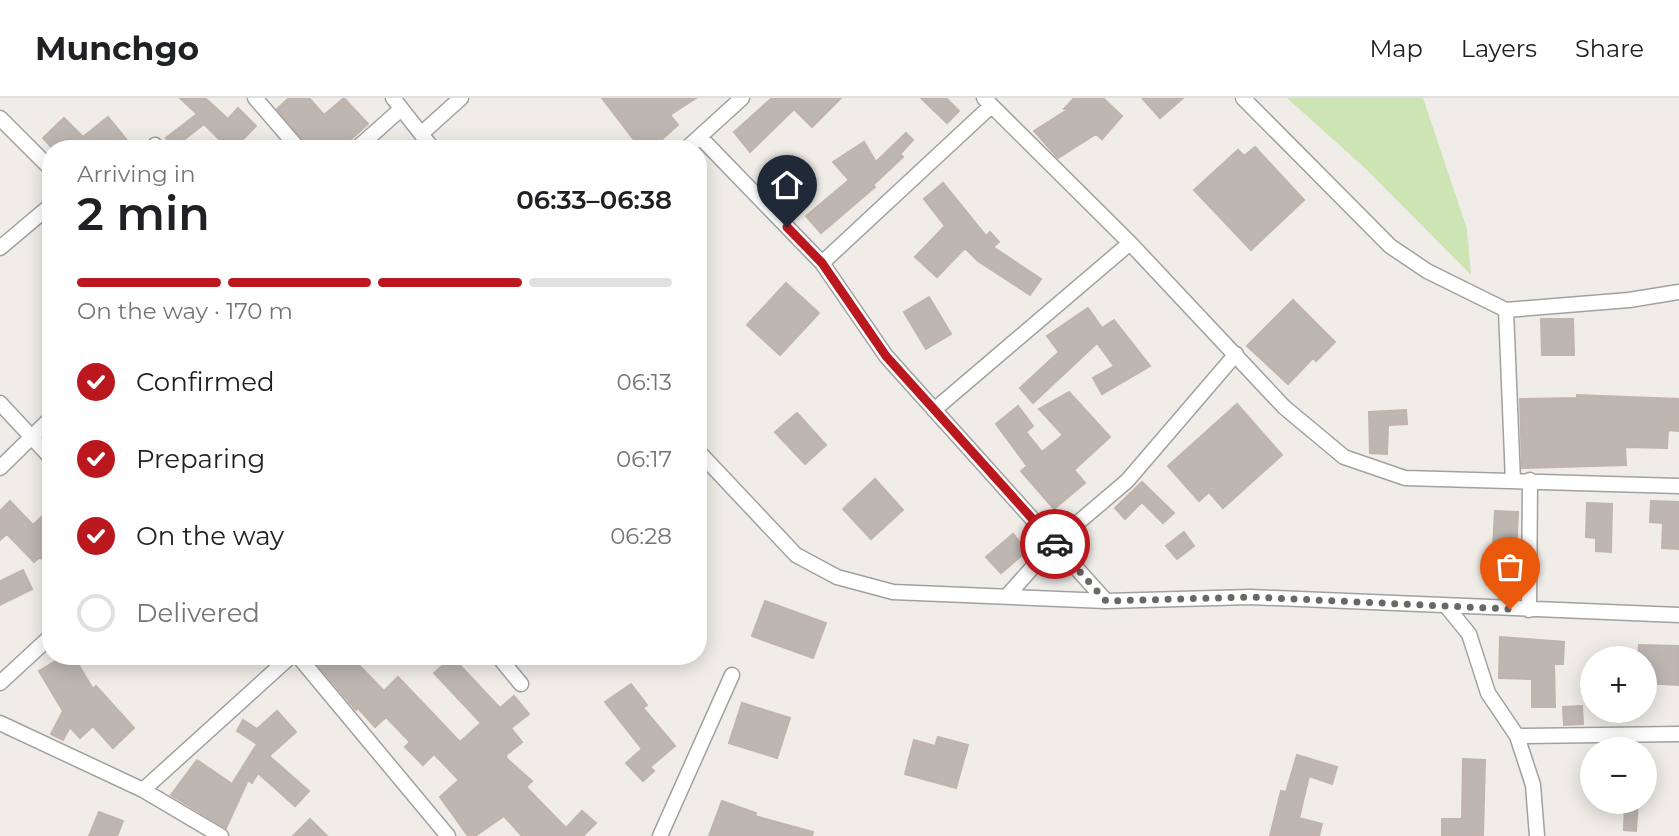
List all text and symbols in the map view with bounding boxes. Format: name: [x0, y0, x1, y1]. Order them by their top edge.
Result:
text: Munchgo: [35, 28, 199, 68]
text: Map: [1369, 34, 1423, 63]
text: Layers: [1461, 34, 1537, 63]
text: Share: [1575, 34, 1644, 63]
pin: [757, 155, 817, 227]
text: Arriving in: [77, 160, 196, 188]
icon: home: [768, 166, 806, 204]
text: 06:33–06:38: [516, 184, 672, 216]
text: 2 min: [77, 185, 210, 242]
text: On the way · 170 m: [77, 297, 293, 325]
icon: check: [77, 363, 115, 401]
text: Confirmed: [136, 366, 275, 398]
text: 06:13: [617, 368, 672, 396]
icon: check: [77, 440, 115, 478]
text: Preparing: [136, 443, 265, 475]
text: 06:17: [616, 445, 672, 473]
courier: [1020, 509, 1090, 579]
icon: check: [77, 517, 115, 555]
text: On the way: [136, 520, 284, 552]
text: 06:28: [610, 522, 672, 550]
icon: car: [1036, 525, 1074, 563]
pin: [1480, 537, 1540, 609]
icon: bag: [1491, 548, 1529, 586]
text: Delivered: [136, 597, 260, 629]
map controls: [1580, 646, 1657, 814]
button: +: [1580, 646, 1657, 723]
button: −: [1580, 737, 1657, 814]

